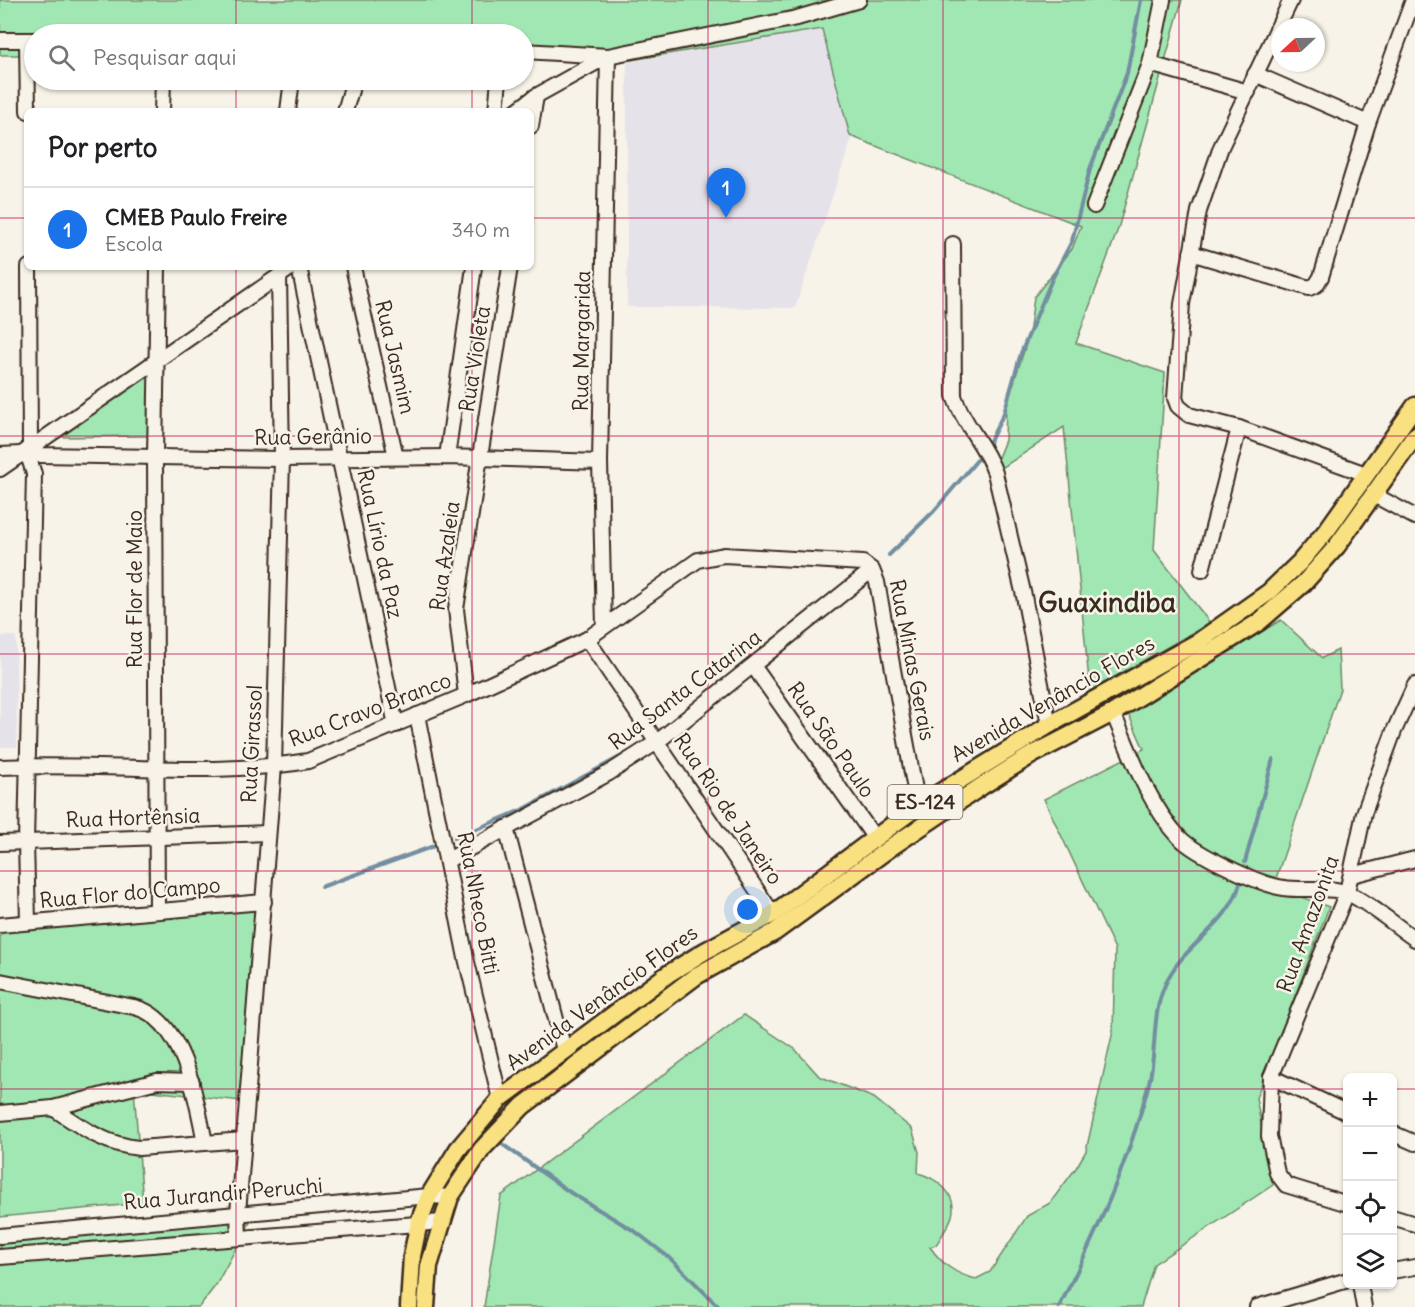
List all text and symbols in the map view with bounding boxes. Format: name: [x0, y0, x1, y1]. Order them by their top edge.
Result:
north arrow: [1271, 18, 1325, 72]
search box: [24, 24, 534, 90]
icon: search: [45, 41, 78, 74]
text: Pesquisar aqui: [93, 43, 236, 71]
text: Por perto: [48, 131, 157, 164]
pin: 1: [706, 168, 746, 218]
text: CMEB Paulo Freire: [105, 203, 287, 231]
text: 1: [64, 217, 71, 242]
text: 340 m: [452, 217, 510, 242]
text: Escola: [105, 231, 163, 256]
street label: Rua Margarida: [567, 270, 596, 412]
street label: Rua Jasmim: [369, 297, 422, 416]
street label: Rua Violeta: [453, 304, 496, 414]
street label: Rua Gerânio: [254, 422, 372, 451]
street label: Rua Lírio da Paz: [351, 467, 410, 621]
street label: Rua Azaleia: [423, 499, 466, 613]
street label: Rua Flor de Maio: [121, 510, 148, 668]
street label: Rua Minas Gerais: [884, 577, 941, 743]
district label: Guaxindiba: [1038, 585, 1176, 619]
street label: Rua Santa Catarina: [603, 623, 766, 756]
street label: Avenida Venâncio Flores: [946, 629, 1159, 768]
street label: Rua Cravo Branco: [285, 666, 455, 753]
street label: Rua São Paulo: [781, 676, 881, 803]
street label: Rua Girassol: [235, 684, 268, 804]
street label: Rua Rio de Janeiro: [668, 728, 789, 890]
road number: ES-124: [888, 785, 962, 819]
street label: Rua Hortênsia: [65, 802, 201, 833]
street label: Rua Nheco Bitti: [451, 829, 506, 977]
street label: Rua Amazonita: [1270, 852, 1345, 996]
street label: Rua Flor do Campo: [38, 871, 221, 914]
your location: [733, 895, 762, 924]
street label: Avenida Venâncio Flores: [501, 919, 703, 1076]
map controls: [1343, 1073, 1397, 1289]
button: +: [1343, 1073, 1397, 1127]
button: −: [1343, 1127, 1397, 1181]
street label: Rua Jurandir Peruchi: [122, 1171, 324, 1216]
button: locate: [1343, 1181, 1397, 1235]
button: layers: [1343, 1235, 1397, 1289]

